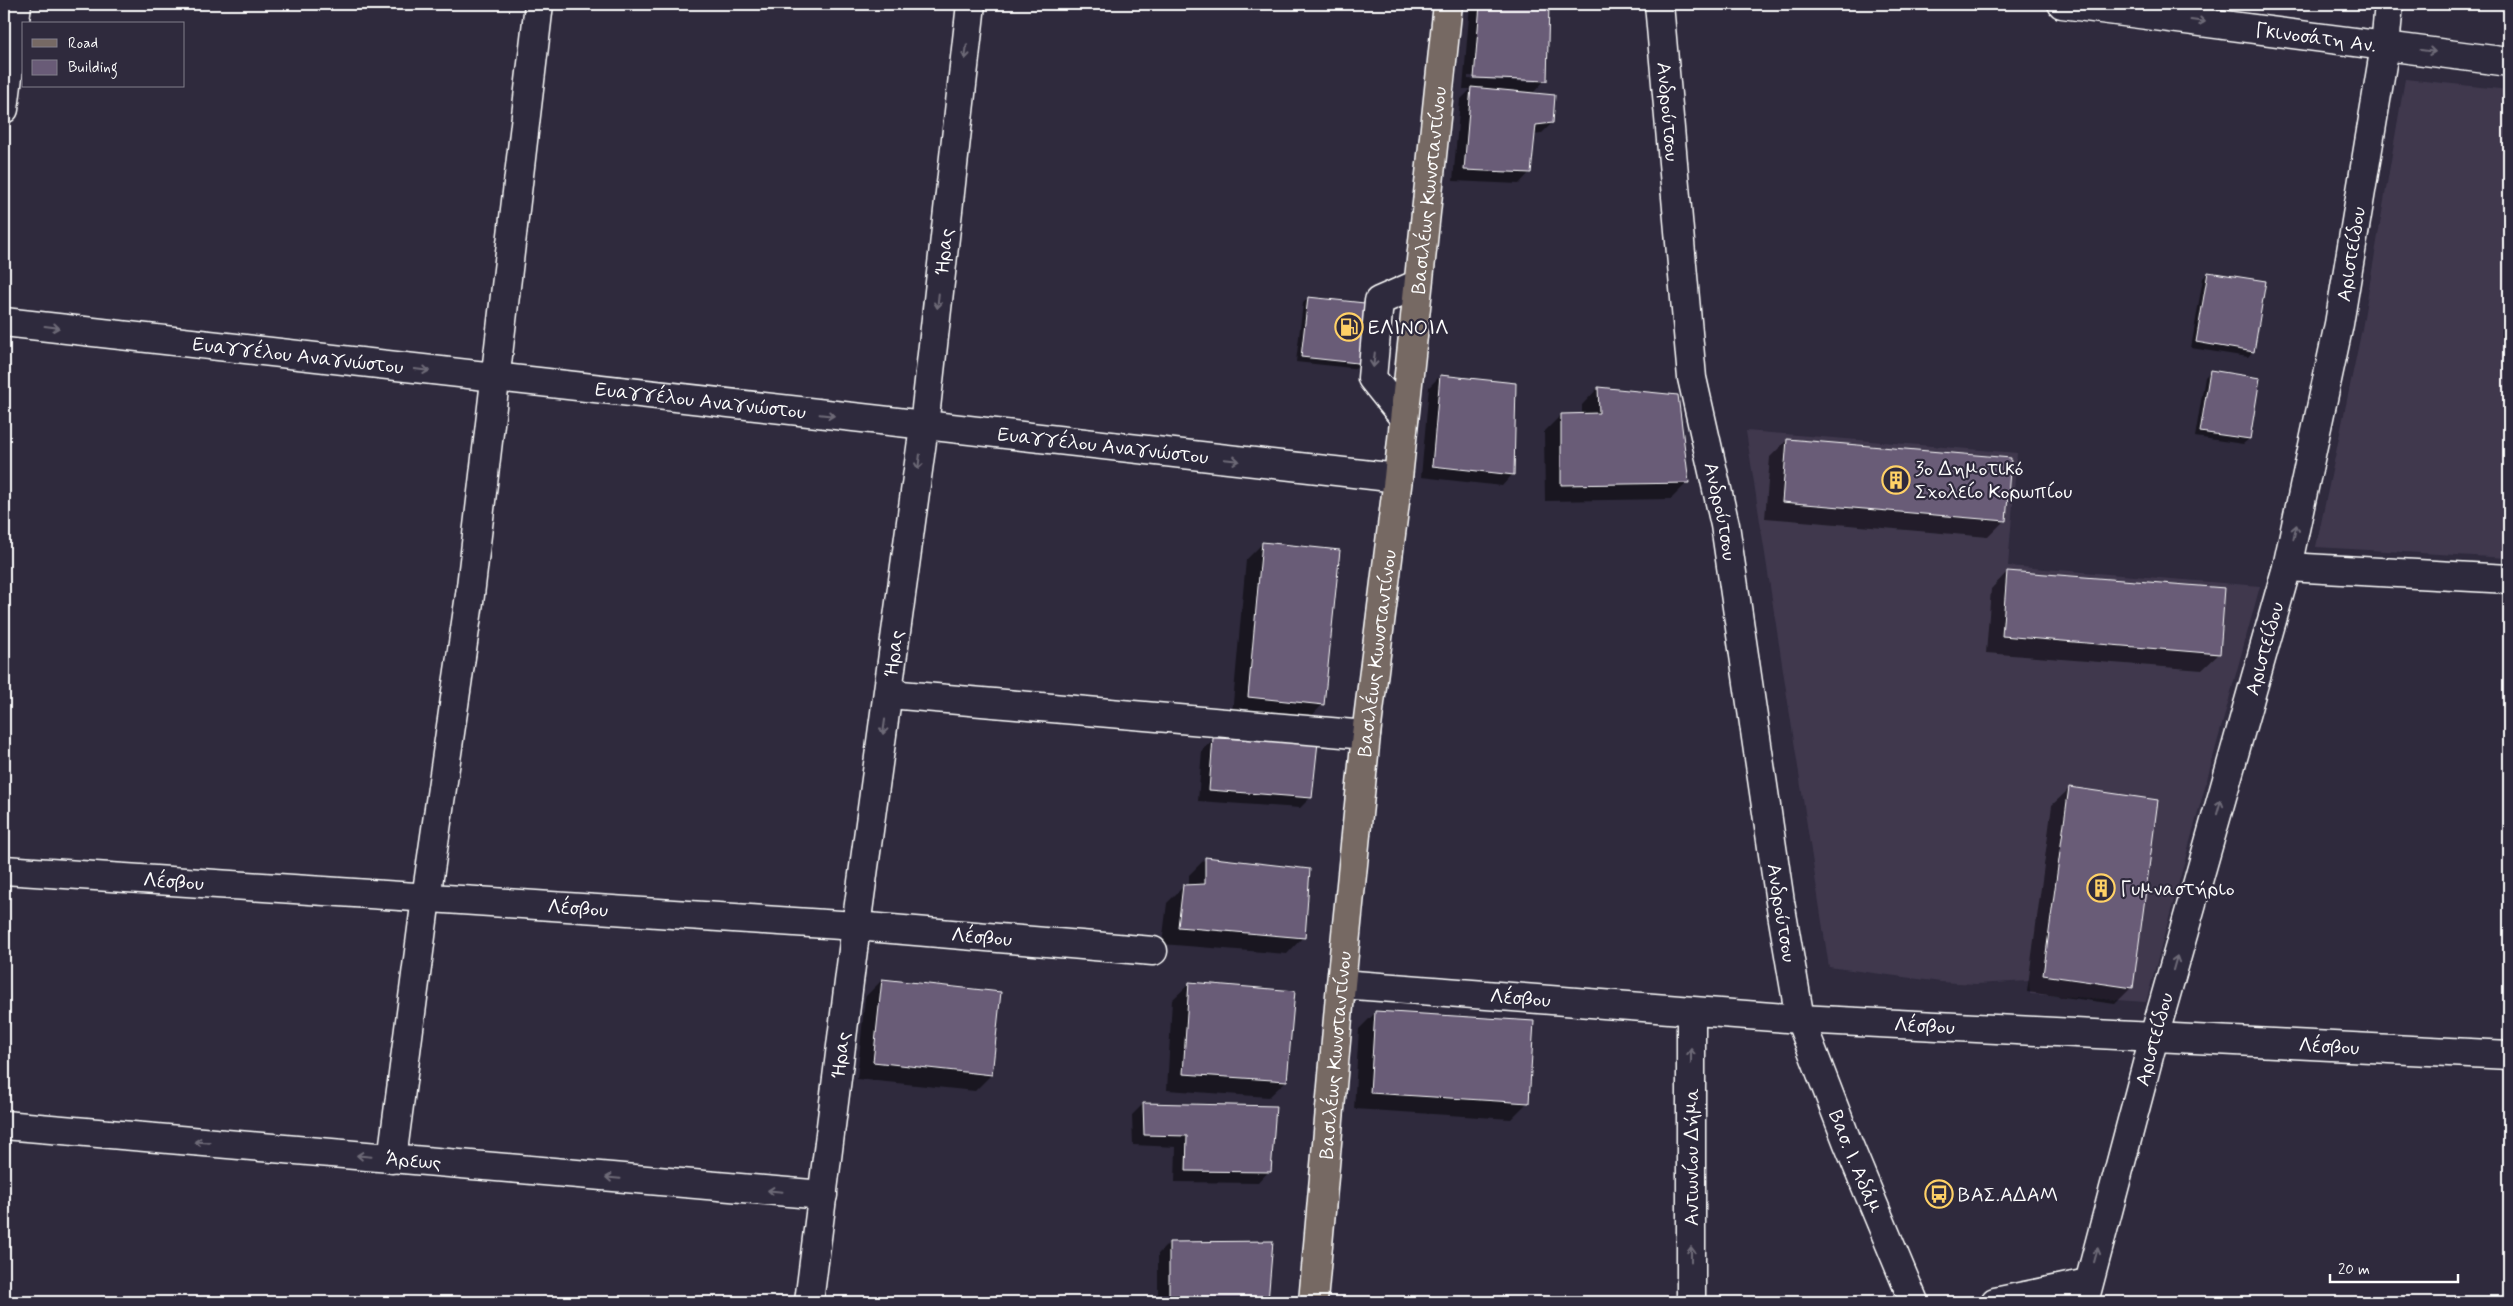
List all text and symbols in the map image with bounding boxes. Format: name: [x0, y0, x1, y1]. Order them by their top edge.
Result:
one-way arrow: [2189, 16, 2205, 26]
street label: Γκινοσάτη Αν.: [2253, 17, 2378, 60]
legend: [22, 22, 185, 88]
text: Road: [68, 34, 98, 54]
one-way arrow: [961, 44, 971, 60]
one-way arrow: [2420, 47, 2436, 57]
text: Building: [68, 58, 118, 79]
street label: Ανδρούτσου: [1649, 61, 1685, 163]
street label: Βασιλέως Κωνσταντίνου: [1405, 85, 1454, 295]
street label: Αριστείδου: [2331, 205, 2373, 304]
street label: Ήρας: [929, 227, 961, 277]
one-way arrow: [933, 292, 943, 308]
fuel station icon: ΕΛΙΝΟΙΛ: [1334, 312, 1364, 342]
place label: ΕΛΙΝΟΙΛ: [1368, 315, 1448, 342]
one-way arrow: [44, 322, 60, 332]
street label: Ευαγγέλου Αναγνώστου: [191, 331, 405, 382]
one-way arrow: [1369, 351, 1378, 367]
one-way arrow: [414, 365, 430, 375]
street label: Ευαγγέλου Αναγνώστου: [594, 376, 807, 427]
one-way arrow: [819, 410, 835, 420]
street label: Ευαγγέλου Αναγνώστου: [996, 421, 1210, 472]
one-way arrow: [914, 454, 924, 470]
one-way arrow: [1224, 456, 1240, 465]
place label: 3ο Δημοτικό Σχολείο Κορωπίου: [1915, 456, 2072, 506]
street label: Ανδρούτσου: [1696, 460, 1742, 563]
building icon: 3ο Δημοτικό Σχολείο Κορωπίου: [1881, 465, 1911, 495]
one-way arrow: [2290, 524, 2300, 540]
street label: Βασιλέως Κωνσταντίνου: [1352, 548, 1404, 758]
street label: Αριστείδου: [2239, 599, 2291, 699]
street label: Ήρας: [878, 628, 911, 679]
one-way arrow: [879, 719, 889, 735]
one-way arrow: [2215, 799, 2225, 815]
street label: Ανδρούτσου: [1760, 862, 1802, 964]
street label: Λέσβου: [142, 867, 205, 898]
building icon: Γυμναστήριο: [2086, 873, 2116, 903]
place label: Γυμναστήριο: [2120, 876, 2235, 903]
street label: Λέσβου: [546, 894, 609, 925]
street label: Λέσβου: [950, 922, 1013, 954]
street label: Βασιλέως Κωνσταντίνου: [1314, 950, 1359, 1160]
one-way arrow: [2171, 956, 2180, 972]
street label: Λέσβου: [1489, 983, 1552, 1015]
street label: Αριστείδου: [2130, 990, 2181, 1089]
street label: Λέσβου: [1893, 1012, 1956, 1042]
street label: Ήρας: [825, 1030, 858, 1080]
street label: Λέσβου: [2298, 1032, 2360, 1062]
one-way arrow: [1686, 1048, 1696, 1064]
street label: Αντωνίου Δήμα: [1679, 1088, 1706, 1226]
street label: Βασ. Ι. Αδάμ: [1821, 1106, 1888, 1218]
one-way arrow: [194, 1138, 210, 1147]
street label: Άρεως: [385, 1146, 442, 1177]
one-way arrow: [356, 1151, 372, 1161]
one-way arrow: [605, 1173, 621, 1182]
bus stop icon: ΒΑΣ.ΑΔΑΜ: [1924, 1179, 1954, 1209]
place label: ΒΑΣ.ΑΔΑΜ: [1958, 1182, 2058, 1209]
one-way arrow: [767, 1187, 783, 1196]
one-way arrow: [1686, 1246, 1696, 1262]
one-way arrow: [2091, 1247, 2101, 1263]
scale bar: [2330, 1251, 2458, 1283]
text: 20 m: [2338, 1260, 2370, 1280]

